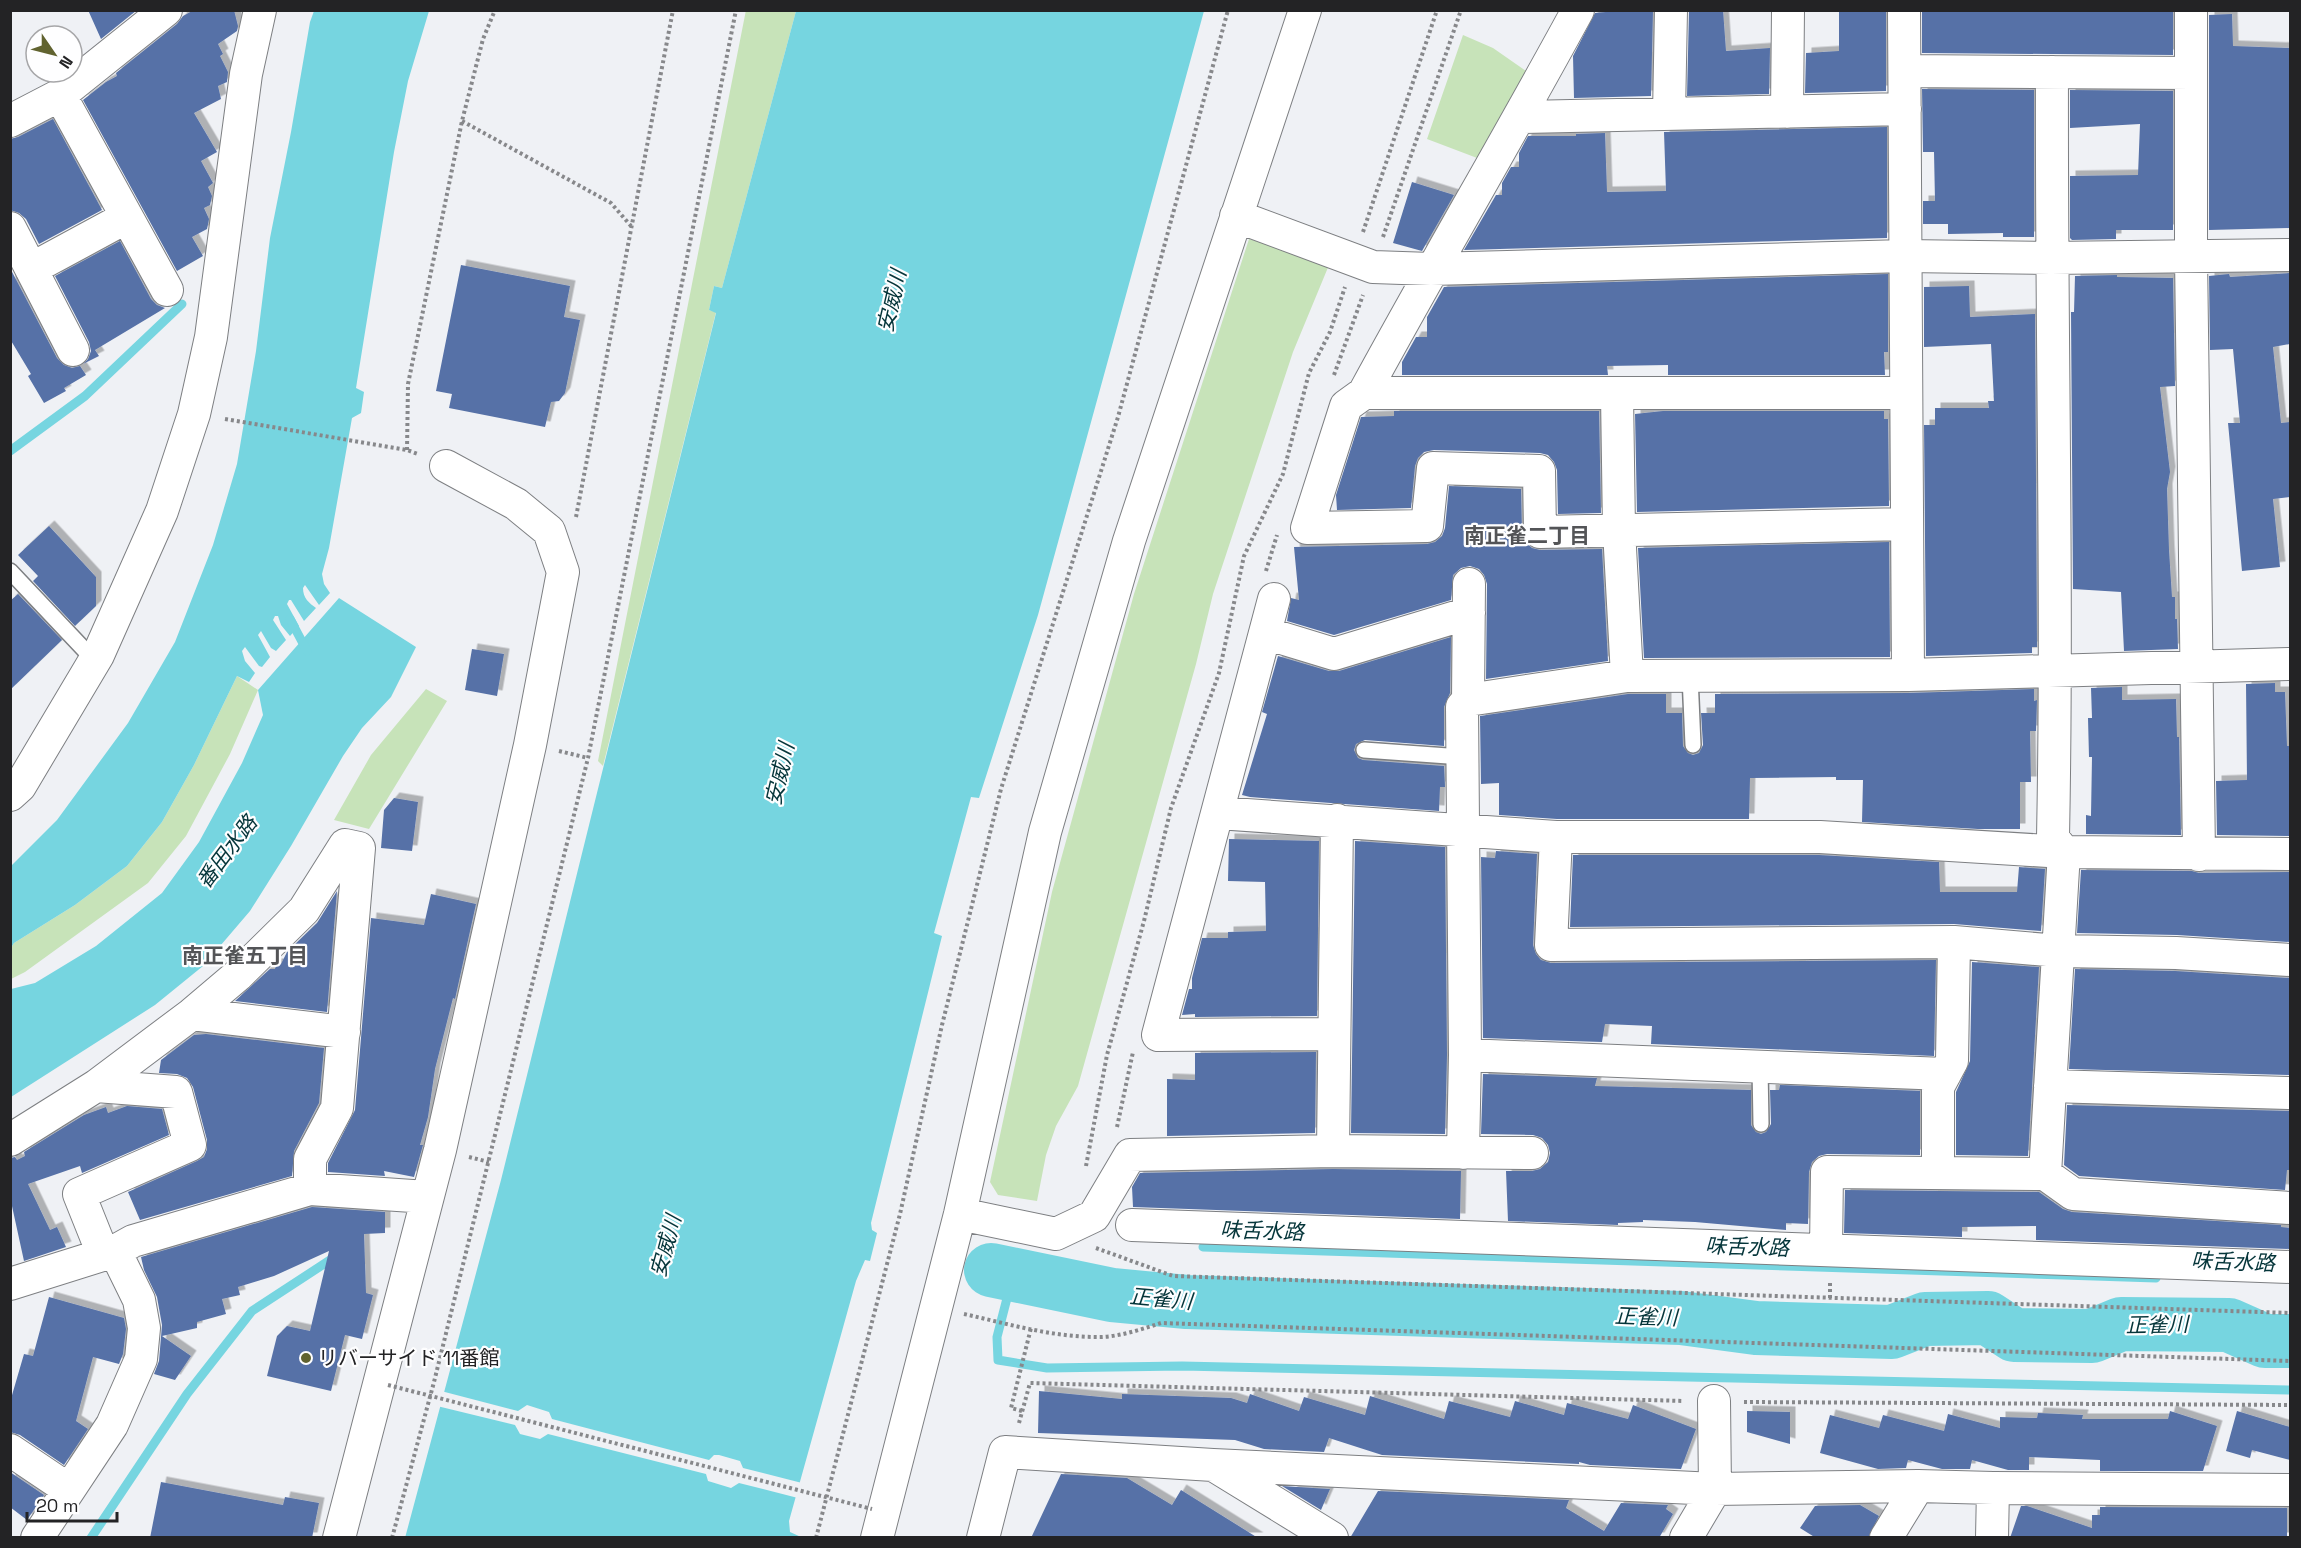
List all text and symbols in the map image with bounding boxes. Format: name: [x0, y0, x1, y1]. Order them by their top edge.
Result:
north arrow: [24, 24, 84, 84]
text: N: [54, 52, 78, 73]
water label: 安威川: [871, 265, 912, 335]
district label: 南正雀二丁目: [1464, 522, 1590, 549]
water label: 安威川: [759, 738, 800, 808]
water label: 番田水路: [191, 808, 264, 893]
district label: 南正雀五丁目: [182, 942, 308, 969]
water label: 安威川: [644, 1210, 687, 1280]
water label: 味舌水路: [1220, 1216, 1306, 1246]
water label: 味舌水路: [1705, 1232, 1791, 1262]
water label: 味舌水路: [2191, 1247, 2277, 1277]
water label: 正雀川: [1128, 1282, 1196, 1315]
water label: 正雀川: [1614, 1302, 1680, 1331]
water label: 正雀川: [2125, 1310, 2191, 1339]
place label: リバーサイド 11番館: [318, 1345, 499, 1371]
marker: リバーサイド 11番館: [299, 1351, 313, 1365]
scale bar: [27, 1485, 117, 1523]
text: 20 m: [36, 1494, 79, 1517]

